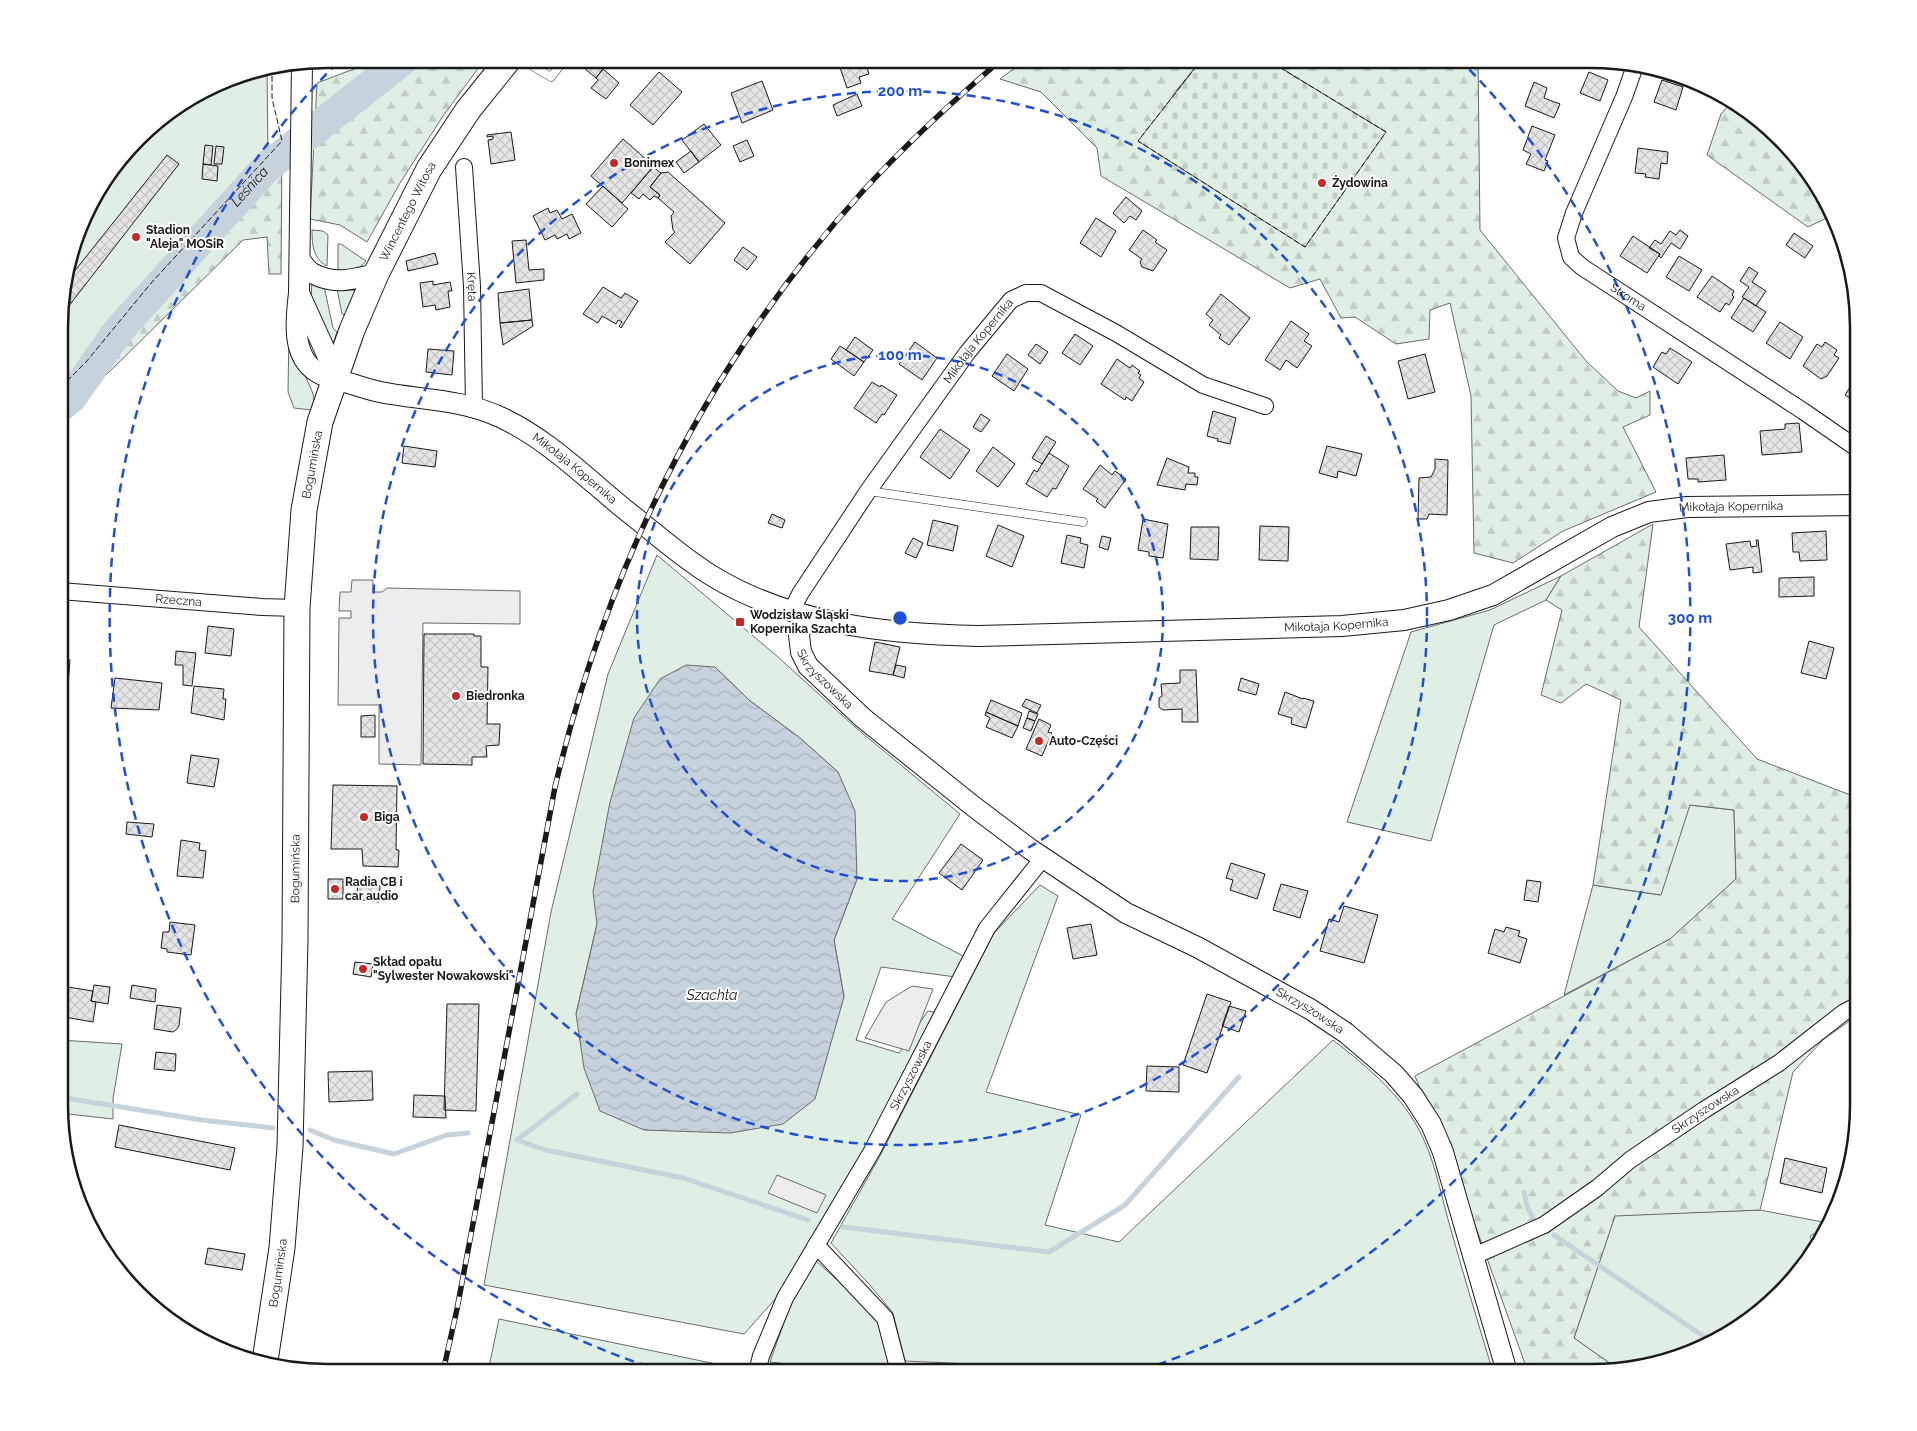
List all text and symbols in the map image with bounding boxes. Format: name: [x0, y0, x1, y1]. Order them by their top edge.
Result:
text: 200 m: [878, 82, 922, 100]
place label: Bonimex: [624, 156, 675, 170]
marker: Bonimex: [608, 157, 620, 169]
street label: Wincentego Witosa: [377, 159, 439, 263]
water label: Leśnica: [227, 163, 271, 210]
place label: Żydowina: [1332, 175, 1388, 190]
marker: Żydowina: [1316, 177, 1328, 189]
place label: Stadion "Aleja" MOSiR: [146, 223, 224, 251]
marker: Stadion "Aleja" MOSiR: [130, 231, 142, 243]
street label: Kręta: [464, 272, 479, 302]
street label: Stroma: [1608, 280, 1649, 314]
street label: Mikołaja Kopernika: [941, 296, 1016, 386]
text: 100 m: [878, 346, 922, 364]
street label: Bogumińska: [299, 429, 325, 500]
street label: Mikołaja Kopernika: [530, 430, 620, 507]
street label: Mikołaja Kopernika: [1678, 499, 1783, 515]
street label: Rzeczna: [155, 592, 202, 609]
place label: Wodzisław Śląski Kopernika Szachta: [750, 607, 857, 636]
centre of rings: [891, 609, 909, 627]
text: 300 m: [1668, 609, 1712, 627]
street label: Mikołaja Kopernika: [1284, 615, 1389, 635]
marker: Wodzisław Śląski Kopernika Szachta: [734, 616, 746, 628]
street label: Skrzyszowska: [794, 647, 856, 712]
place label: Biedronka: [466, 689, 525, 703]
marker: Biedronka: [450, 690, 462, 702]
place label: Auto-Części: [1049, 734, 1118, 748]
marker: Auto-Części: [1033, 735, 1045, 747]
place label: Biga: [374, 810, 400, 824]
marker: Biga: [358, 811, 370, 823]
street label: Bogumińska: [288, 834, 303, 903]
place label: Radia CB i car audio: [345, 875, 403, 903]
marker: Radia CB i car audio: [329, 883, 341, 895]
place label: Skład opału "Sylwester Nowakowski": [373, 955, 514, 983]
marker: Skład opału "Sylwester Nowakowski": [357, 963, 369, 975]
street label: Skrzyszowska: [1273, 985, 1346, 1037]
water label: Szachta: [686, 987, 737, 1003]
street label: Skrzyszowska: [887, 1038, 935, 1113]
street label: Skrzyszowska: [1669, 1083, 1741, 1137]
street label: Bogumińska: [266, 1238, 290, 1308]

